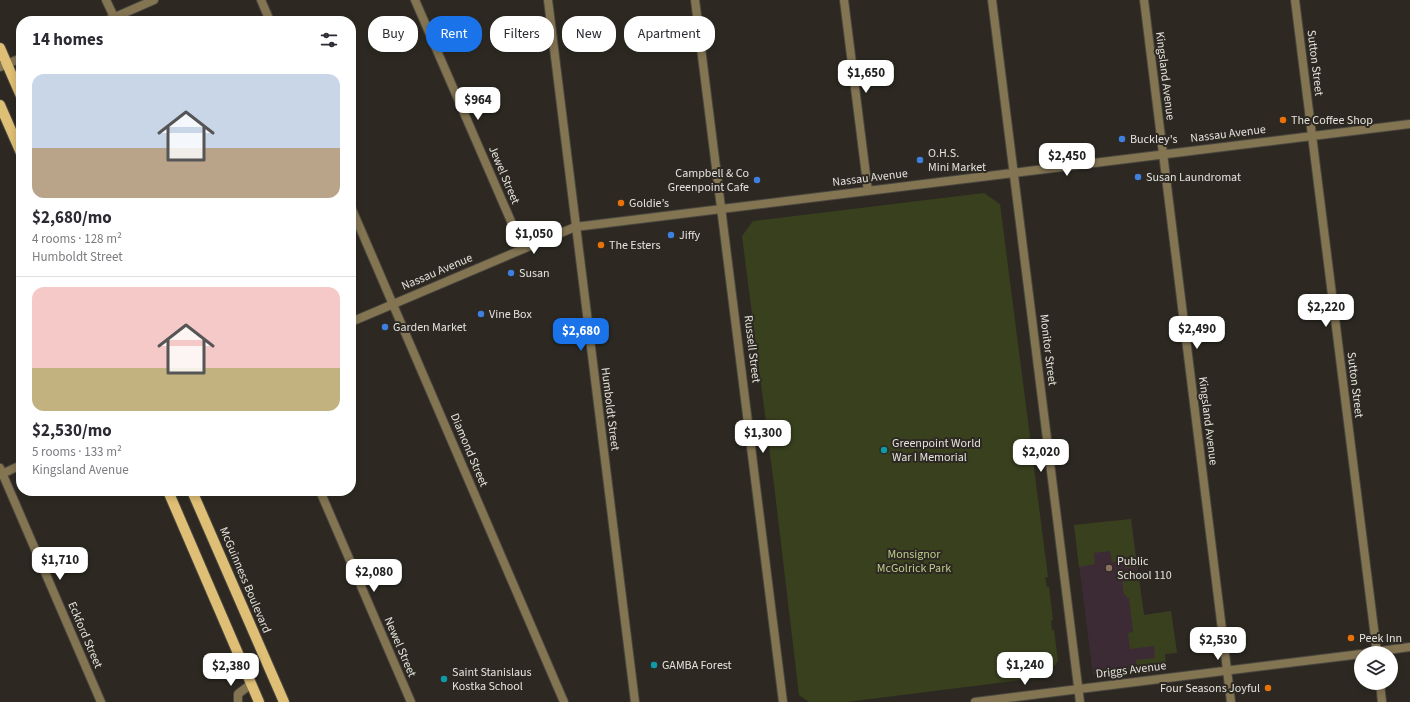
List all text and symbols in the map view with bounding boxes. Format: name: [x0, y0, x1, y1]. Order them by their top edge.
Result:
chip: Buy: [368, 16, 418, 52]
chip: Rent: [426, 16, 482, 52]
chip: Filters: [490, 16, 554, 52]
chip: New: [562, 16, 616, 52]
chip: Apartment: [624, 16, 715, 52]
text: 14 homes: [32, 28, 103, 52]
icon: filters: [318, 29, 340, 51]
street label: Sutton Street: [1303, 29, 1327, 97]
street label: Kingsland Avenue: [1151, 31, 1179, 121]
pin: $1,650: [833, 60, 899, 94]
text: $1,650: [847, 64, 885, 82]
pin: $964: [454, 87, 502, 121]
text: $964: [464, 91, 492, 109]
icon: home: [150, 100, 222, 172]
place label: The Coffee Shop: [1291, 112, 1373, 129]
marker: The Coffee Shop: [1278, 115, 1288, 125]
street label: Nassau Avenue: [1189, 121, 1267, 147]
place label: Buckley's: [1130, 131, 1177, 148]
marker: Buckley's: [1117, 134, 1127, 144]
street label: Jewel Street: [484, 143, 524, 207]
pin: $2,450: [1034, 143, 1100, 177]
place label: O.H.S. Mini Market: [928, 145, 986, 176]
text: $2,450: [1048, 147, 1086, 165]
marker: O.H.S. Mini Market: [915, 155, 925, 165]
place label: Campbell & Co Greenpoint Cafe: [668, 165, 749, 196]
street label: Nassau Avenue: [831, 165, 909, 191]
place label: Susan Laundromat: [1146, 169, 1241, 186]
marker: Susan Laundromat: [1133, 172, 1143, 182]
marker: Campbell & Co Greenpoint Cafe: [752, 175, 762, 185]
place label: Goldie’s: [629, 195, 669, 212]
marker: Goldie’s: [616, 198, 626, 208]
text: $2,680/mo: [32, 206, 112, 230]
pin: $1,050: [501, 221, 567, 255]
text: $1,050: [515, 225, 553, 243]
place label: Jiffy: [679, 227, 701, 244]
text: 4 rooms · 128 m²: [32, 230, 122, 248]
marker: Jiffy: [666, 230, 676, 240]
place label: The Esters: [609, 237, 660, 254]
marker: The Esters: [596, 240, 606, 250]
text: Humboldt Street: [32, 248, 123, 266]
street label: Nassau Avenue: [399, 249, 475, 295]
place label: Susan: [519, 265, 550, 282]
marker: Susan: [506, 268, 516, 278]
pin: $2,220: [1293, 294, 1359, 328]
text: $2,220: [1307, 298, 1345, 316]
place label: Vine Box: [489, 306, 532, 323]
marker: Vine Box: [476, 309, 486, 319]
icon: home: [150, 313, 222, 385]
street label: Monitor Street: [1035, 313, 1061, 387]
street label: Russell Street: [739, 314, 765, 384]
pin: $2,490: [1164, 316, 1230, 350]
pin: $2,680: [548, 318, 614, 352]
place label: Garden Market: [393, 319, 467, 336]
text: $2,490: [1178, 320, 1216, 338]
marker: Garden Market: [380, 322, 390, 332]
text: $2,680: [562, 322, 600, 340]
street label: Sutton Street: [1343, 351, 1367, 419]
street label: Humboldt Street: [596, 366, 624, 452]
street label: Kingsland Avenue: [1194, 376, 1222, 466]
street label: Diamond Street: [446, 411, 492, 489]
text: $2,530/mo: [32, 419, 112, 443]
pin: $1,300: [730, 420, 796, 454]
text: $1,300: [744, 424, 782, 442]
place label: Greenpoint World War I Memorial: [892, 435, 981, 466]
pin: $2,020: [1008, 439, 1074, 473]
text: 5 rooms · 133 m²: [32, 443, 122, 461]
text: $2,020: [1022, 443, 1060, 461]
marker: Greenpoint World War I Memorial: [879, 445, 889, 455]
text: Kingsland Avenue: [32, 461, 129, 479]
street label: McGuinness Boulevard: [215, 524, 275, 636]
park label: Monsignor McGolrick Park: [877, 546, 951, 577]
pin: $1,710: [27, 547, 93, 581]
text: $1,710: [41, 551, 79, 569]
place label: Public School 110: [1117, 553, 1172, 584]
pin: $2,080: [341, 559, 407, 593]
text: $2,080: [355, 563, 393, 581]
marker: Public School 110: [1104, 563, 1114, 573]
street label: Eckford Street: [63, 599, 107, 671]
street label: Newel Street: [380, 614, 420, 680]
pin: $2,530: [1185, 627, 1251, 661]
place label: Peek Inn: [1359, 630, 1402, 647]
text: $2,530: [1199, 631, 1237, 649]
marker: Peek Inn: [1346, 633, 1356, 643]
map controls: [1354, 646, 1398, 690]
button: layers: [1354, 646, 1398, 690]
pin: $1,240: [992, 652, 1058, 686]
pin: $2,380: [198, 653, 264, 687]
text: $1,240: [1006, 656, 1044, 674]
text: $2,380: [212, 657, 250, 675]
place label: GAMBA Forest: [662, 657, 732, 674]
street label: Driggs Avenue: [1095, 657, 1167, 683]
marker: GAMBA Forest: [649, 660, 659, 670]
place label: Saint Stanislaus Kostka School: [452, 664, 532, 695]
marker: Saint Stanislaus Kostka School: [439, 674, 449, 684]
place label: Four Seasons Joyful: [1160, 680, 1260, 697]
marker: Four Seasons Joyful: [1263, 683, 1273, 693]

